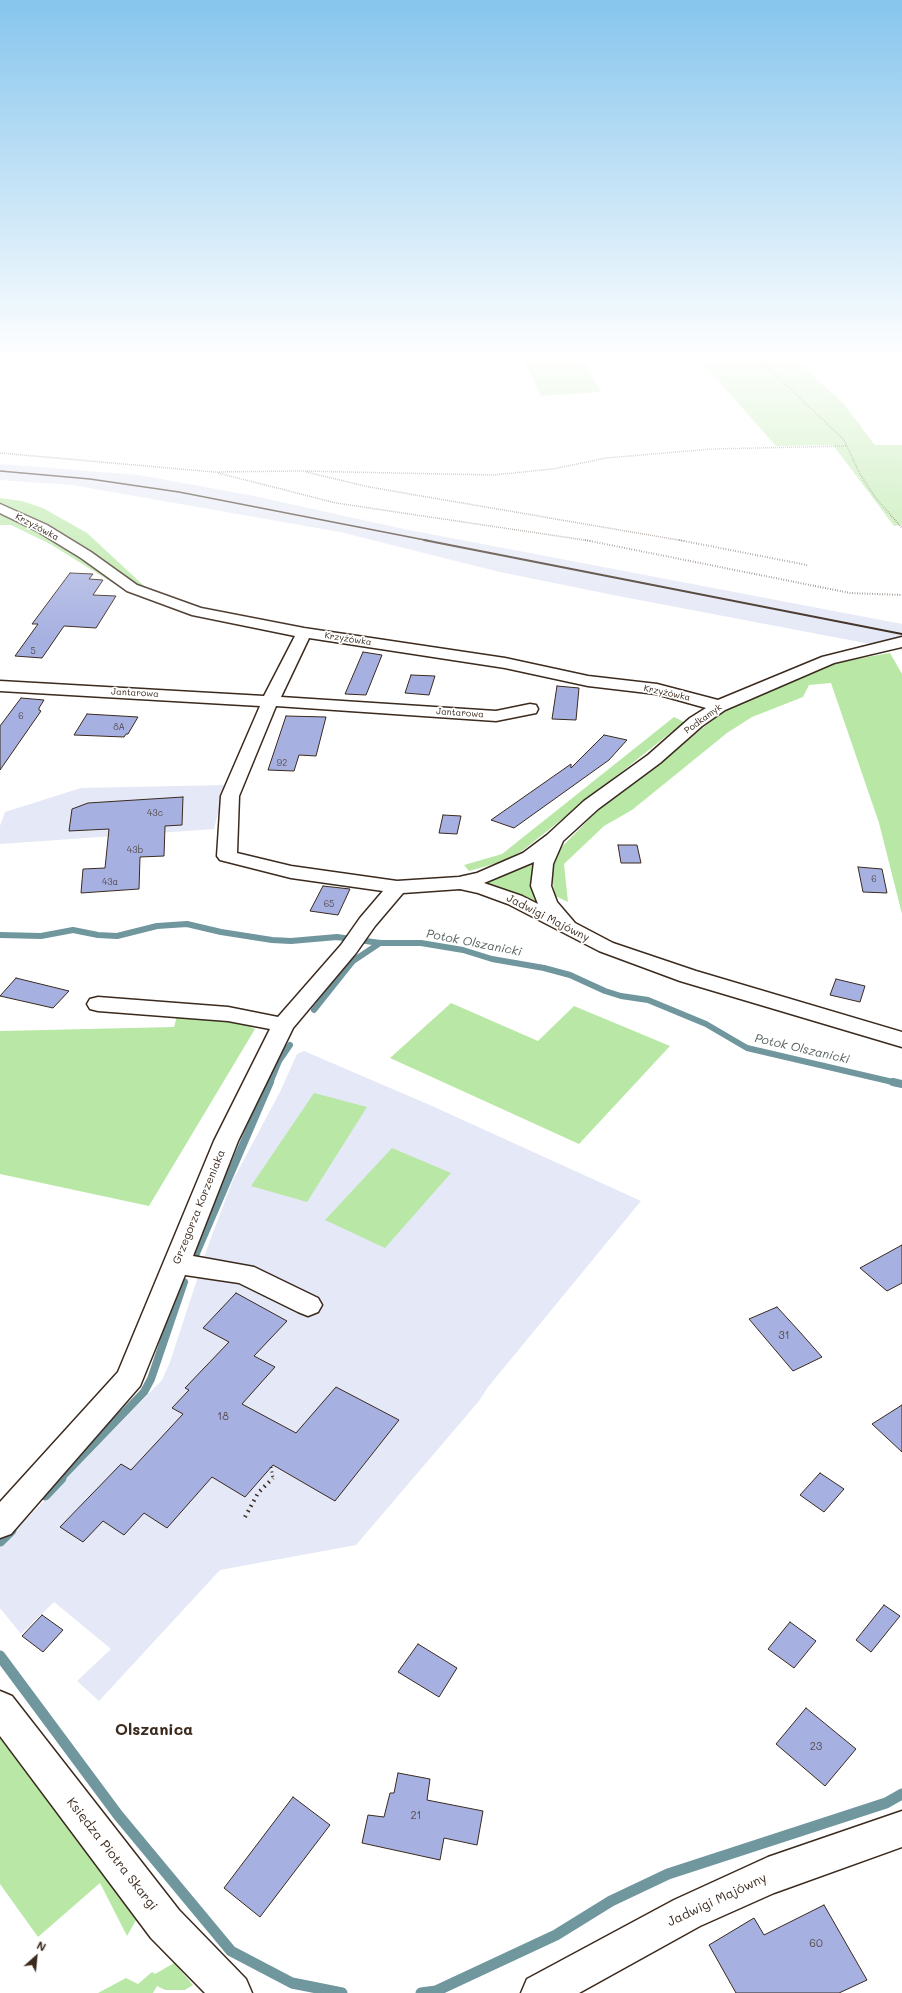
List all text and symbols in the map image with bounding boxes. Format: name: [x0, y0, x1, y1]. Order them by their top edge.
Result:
street label: Krzyżówka: [14, 511, 60, 543]
street label: Krzyżówka: [324, 630, 372, 648]
house number: 5: [30, 646, 36, 656]
street label: Krzyżówka: [643, 683, 691, 703]
street label: Jantarowa: [111, 686, 159, 700]
street label: Podkamyk: [682, 702, 724, 736]
street label: Jantarowa: [436, 706, 484, 720]
house number: 6: [18, 711, 24, 721]
house number: 8A: [113, 722, 125, 732]
house number: 92: [277, 758, 287, 768]
house number: 43c: [147, 808, 163, 818]
house number: 43b: [127, 845, 143, 855]
house number: 6: [871, 874, 877, 884]
house number: 43a: [102, 877, 118, 887]
street label: Jadwigi Majówny: [504, 891, 592, 945]
house number: 65: [324, 899, 334, 909]
water label: Potok Olszanicki: [425, 927, 523, 959]
water label: Potok Olszanicki: [753, 1031, 851, 1067]
street label: Grzegorza Korzeniaka: [170, 1148, 228, 1266]
house number: 31: [778, 1329, 790, 1343]
house number: 18: [217, 1410, 229, 1424]
district label: Olszanica: [115, 1720, 193, 1740]
house number: 23: [810, 1740, 822, 1754]
street label: Księdza Piotra Skargi: [63, 1795, 161, 1913]
house number: 21: [410, 1809, 422, 1823]
street label: Jadwigi Majówny: [665, 1870, 769, 1930]
north arrow: [16, 1937, 56, 1977]
text: N: [35, 1937, 49, 1954]
house number: 60: [809, 1937, 823, 1951]

